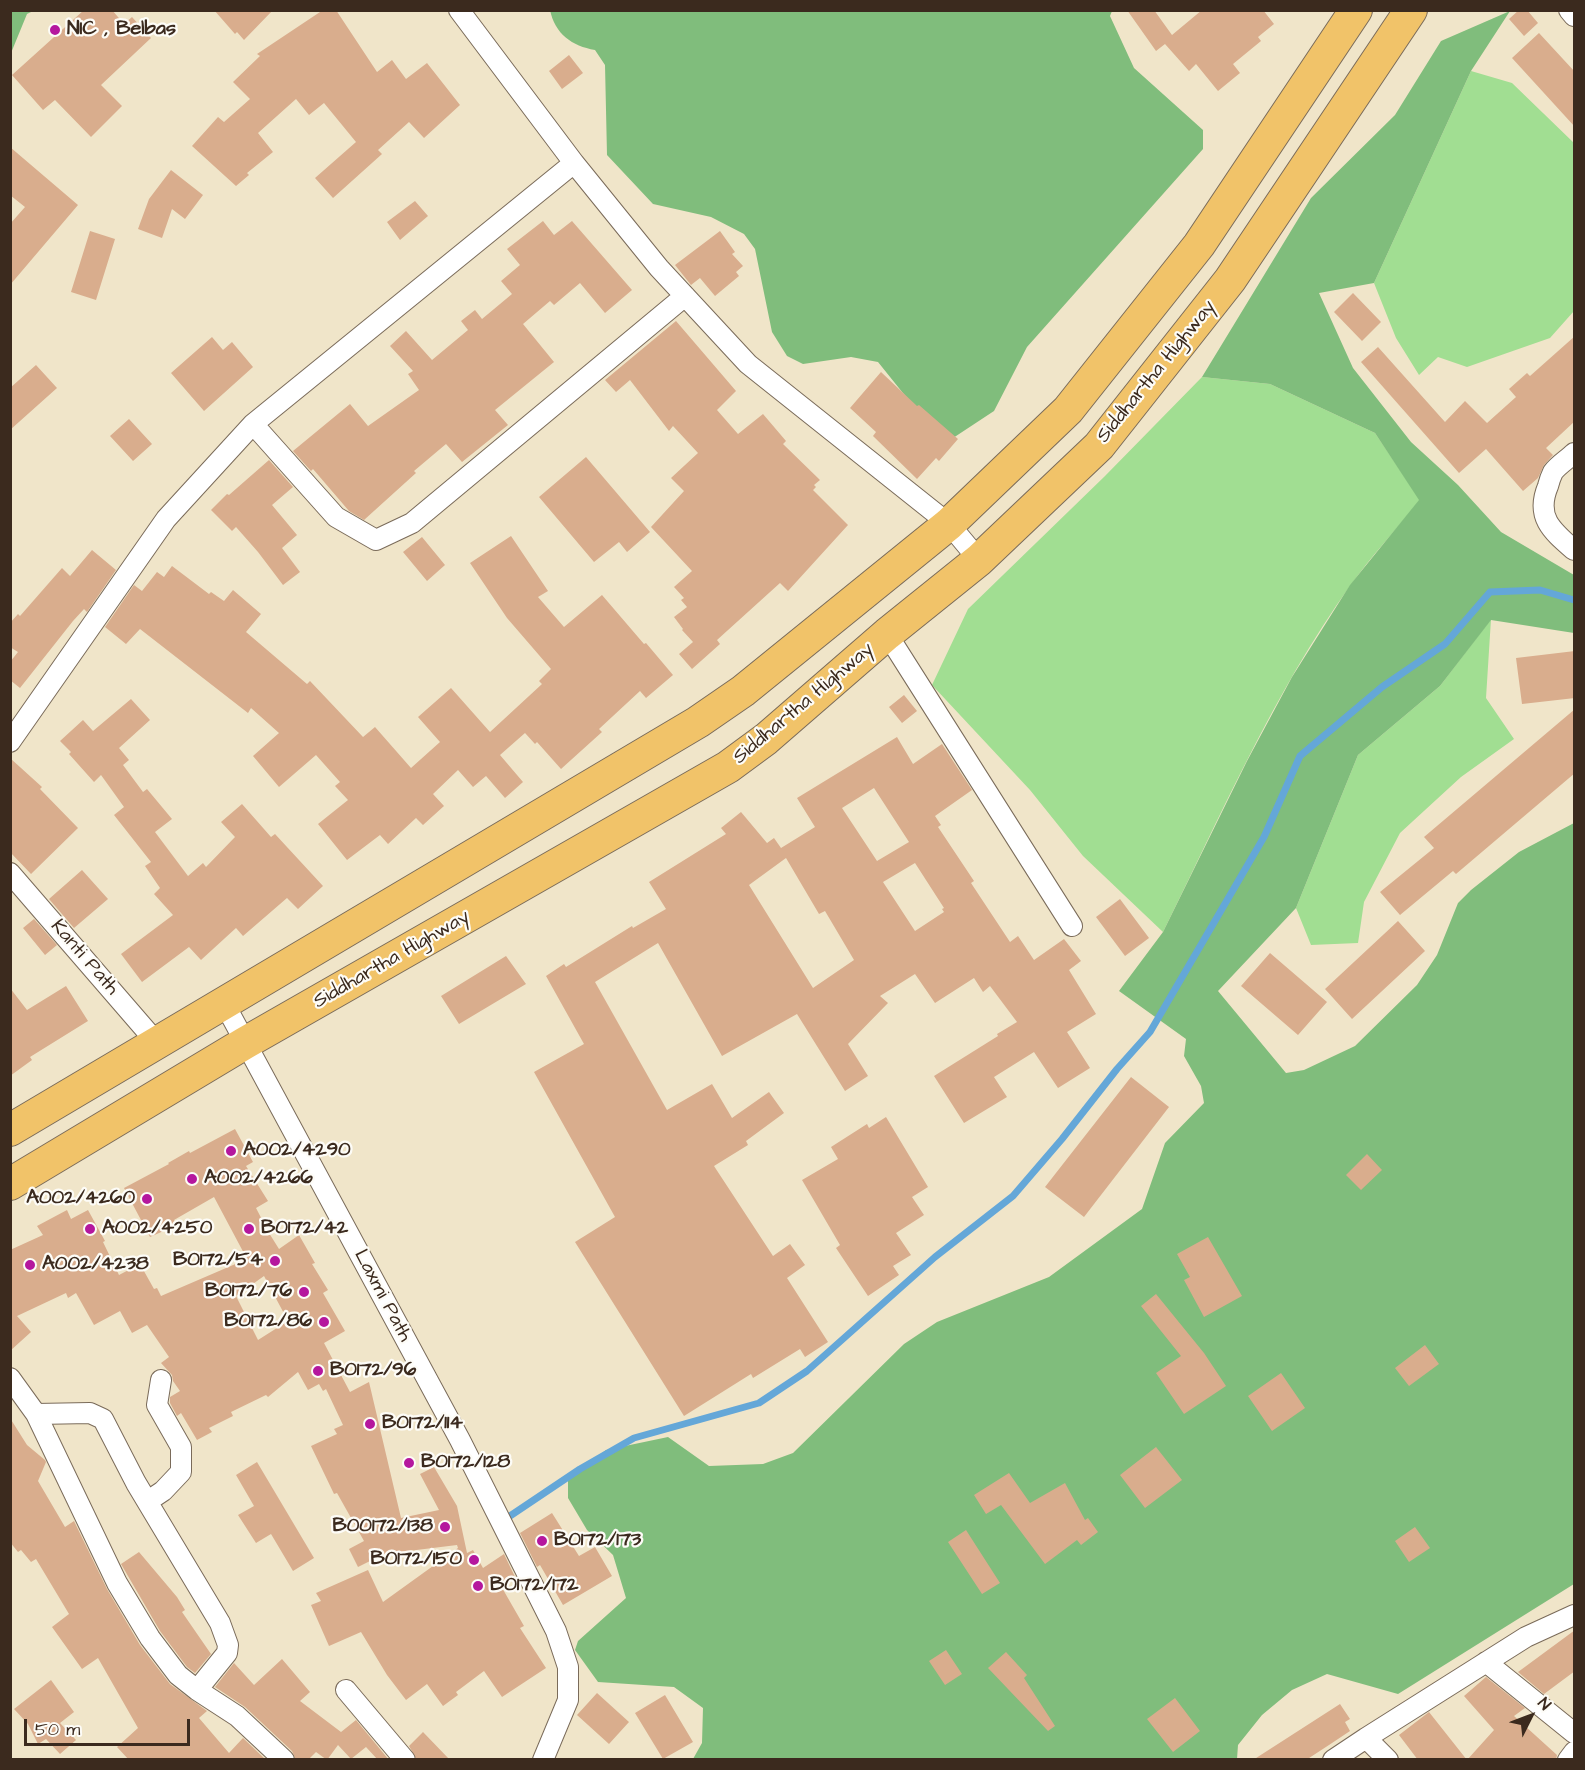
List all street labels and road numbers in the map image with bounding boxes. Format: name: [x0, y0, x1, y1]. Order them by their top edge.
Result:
street label: Siddhartha Highway: [1092, 296, 1222, 448]
street label: Siddhartha Highway: [729, 638, 879, 770]
street label: Siddhartha Highway: [310, 906, 474, 1014]
street label: Kanti Path: [45, 915, 123, 1001]
street label: Laxmi Path: [348, 1246, 416, 1346]

